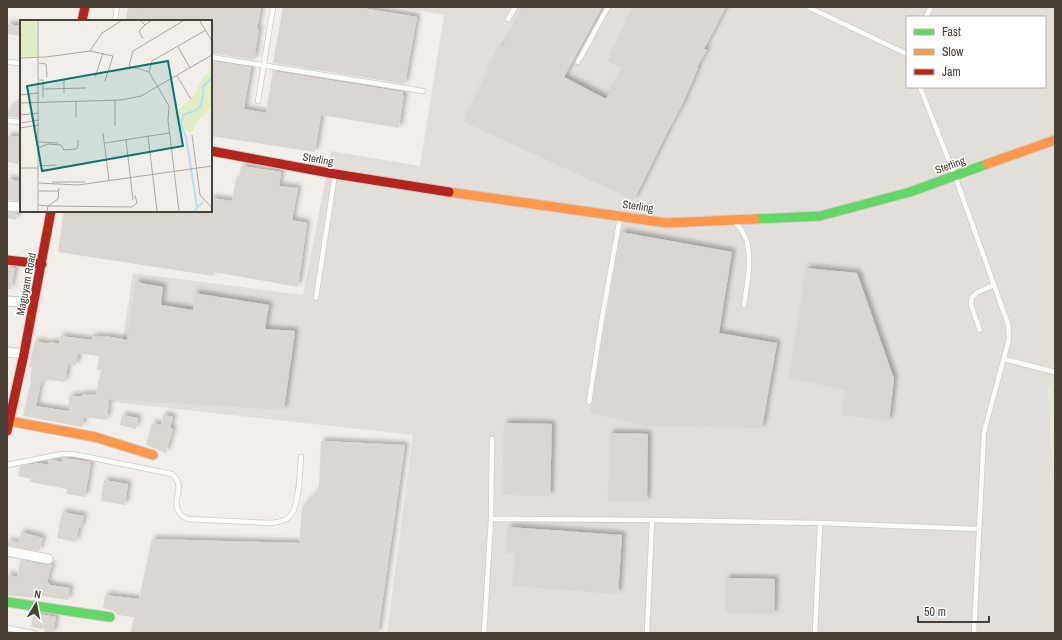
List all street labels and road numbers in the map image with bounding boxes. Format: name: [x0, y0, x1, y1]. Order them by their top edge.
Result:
street label: Sterling: [301, 149, 335, 169]
street label: Sterling: [933, 153, 967, 177]
street label: Sterling: [622, 197, 654, 215]
street label: Maguyam Road: [13, 251, 39, 317]

